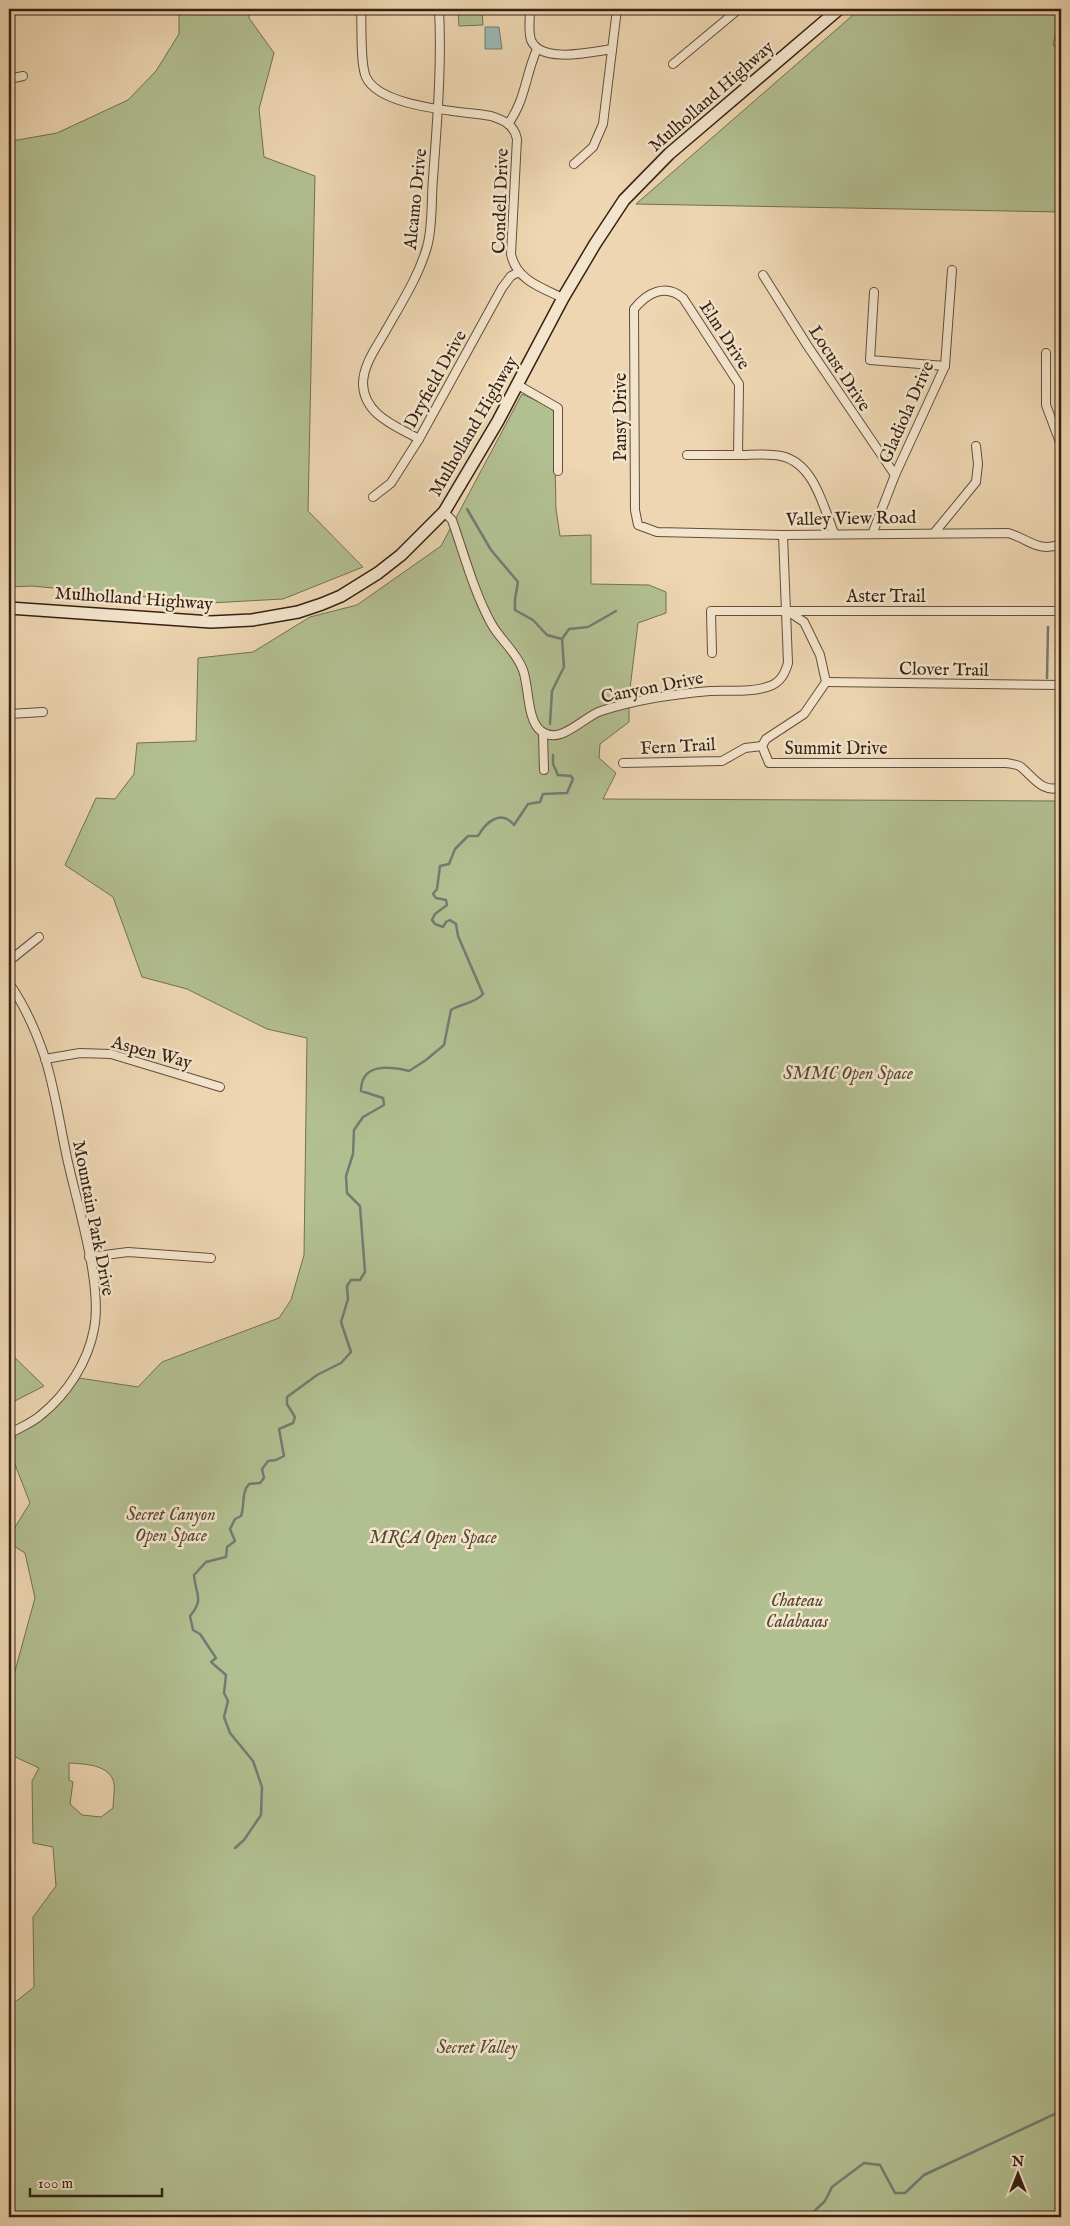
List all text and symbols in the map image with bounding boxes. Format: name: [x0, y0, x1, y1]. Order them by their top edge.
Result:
street label: Mulholland Highway: [645, 36, 779, 158]
street label: Alcamo Drive: [400, 147, 433, 252]
street label: Condell Drive: [488, 148, 515, 254]
street label: Elm Drive: [693, 297, 754, 374]
street label: Locust Drive: [802, 321, 875, 416]
street label: Dryfield Drive: [400, 326, 473, 433]
street label: Mulholland Highway: [425, 352, 524, 501]
street label: Gladiola Drive: [875, 358, 940, 467]
street label: Pansy Drive: [610, 373, 633, 461]
street label: Valley View Road: [785, 507, 917, 532]
street label: Mulholland Highway: [54, 582, 214, 617]
street label: Aster Trail: [845, 586, 926, 609]
street label: Clover Trail: [899, 658, 989, 683]
street label: Canyon Drive: [599, 667, 705, 710]
street label: Fern Trail: [640, 734, 716, 761]
street label: Summit Drive: [784, 738, 888, 761]
street label: Aspen Way: [108, 1031, 195, 1075]
park label: SMMC Open Space: [783, 1063, 913, 1086]
street label: Mountain Park Drive: [66, 1139, 119, 1298]
park label: Secret Canyon Open Space: [126, 1504, 216, 1548]
park label: MRCA Open Space: [369, 1527, 497, 1550]
park label: Chateau Calabasas: [766, 1590, 829, 1634]
park label: Secret Valley: [436, 2037, 518, 2060]
north arrow: [992, 2148, 1042, 2198]
text: N: [1011, 2153, 1024, 2171]
scale bar: [30, 2166, 162, 2198]
text: 100 m: [38, 2174, 74, 2193]

